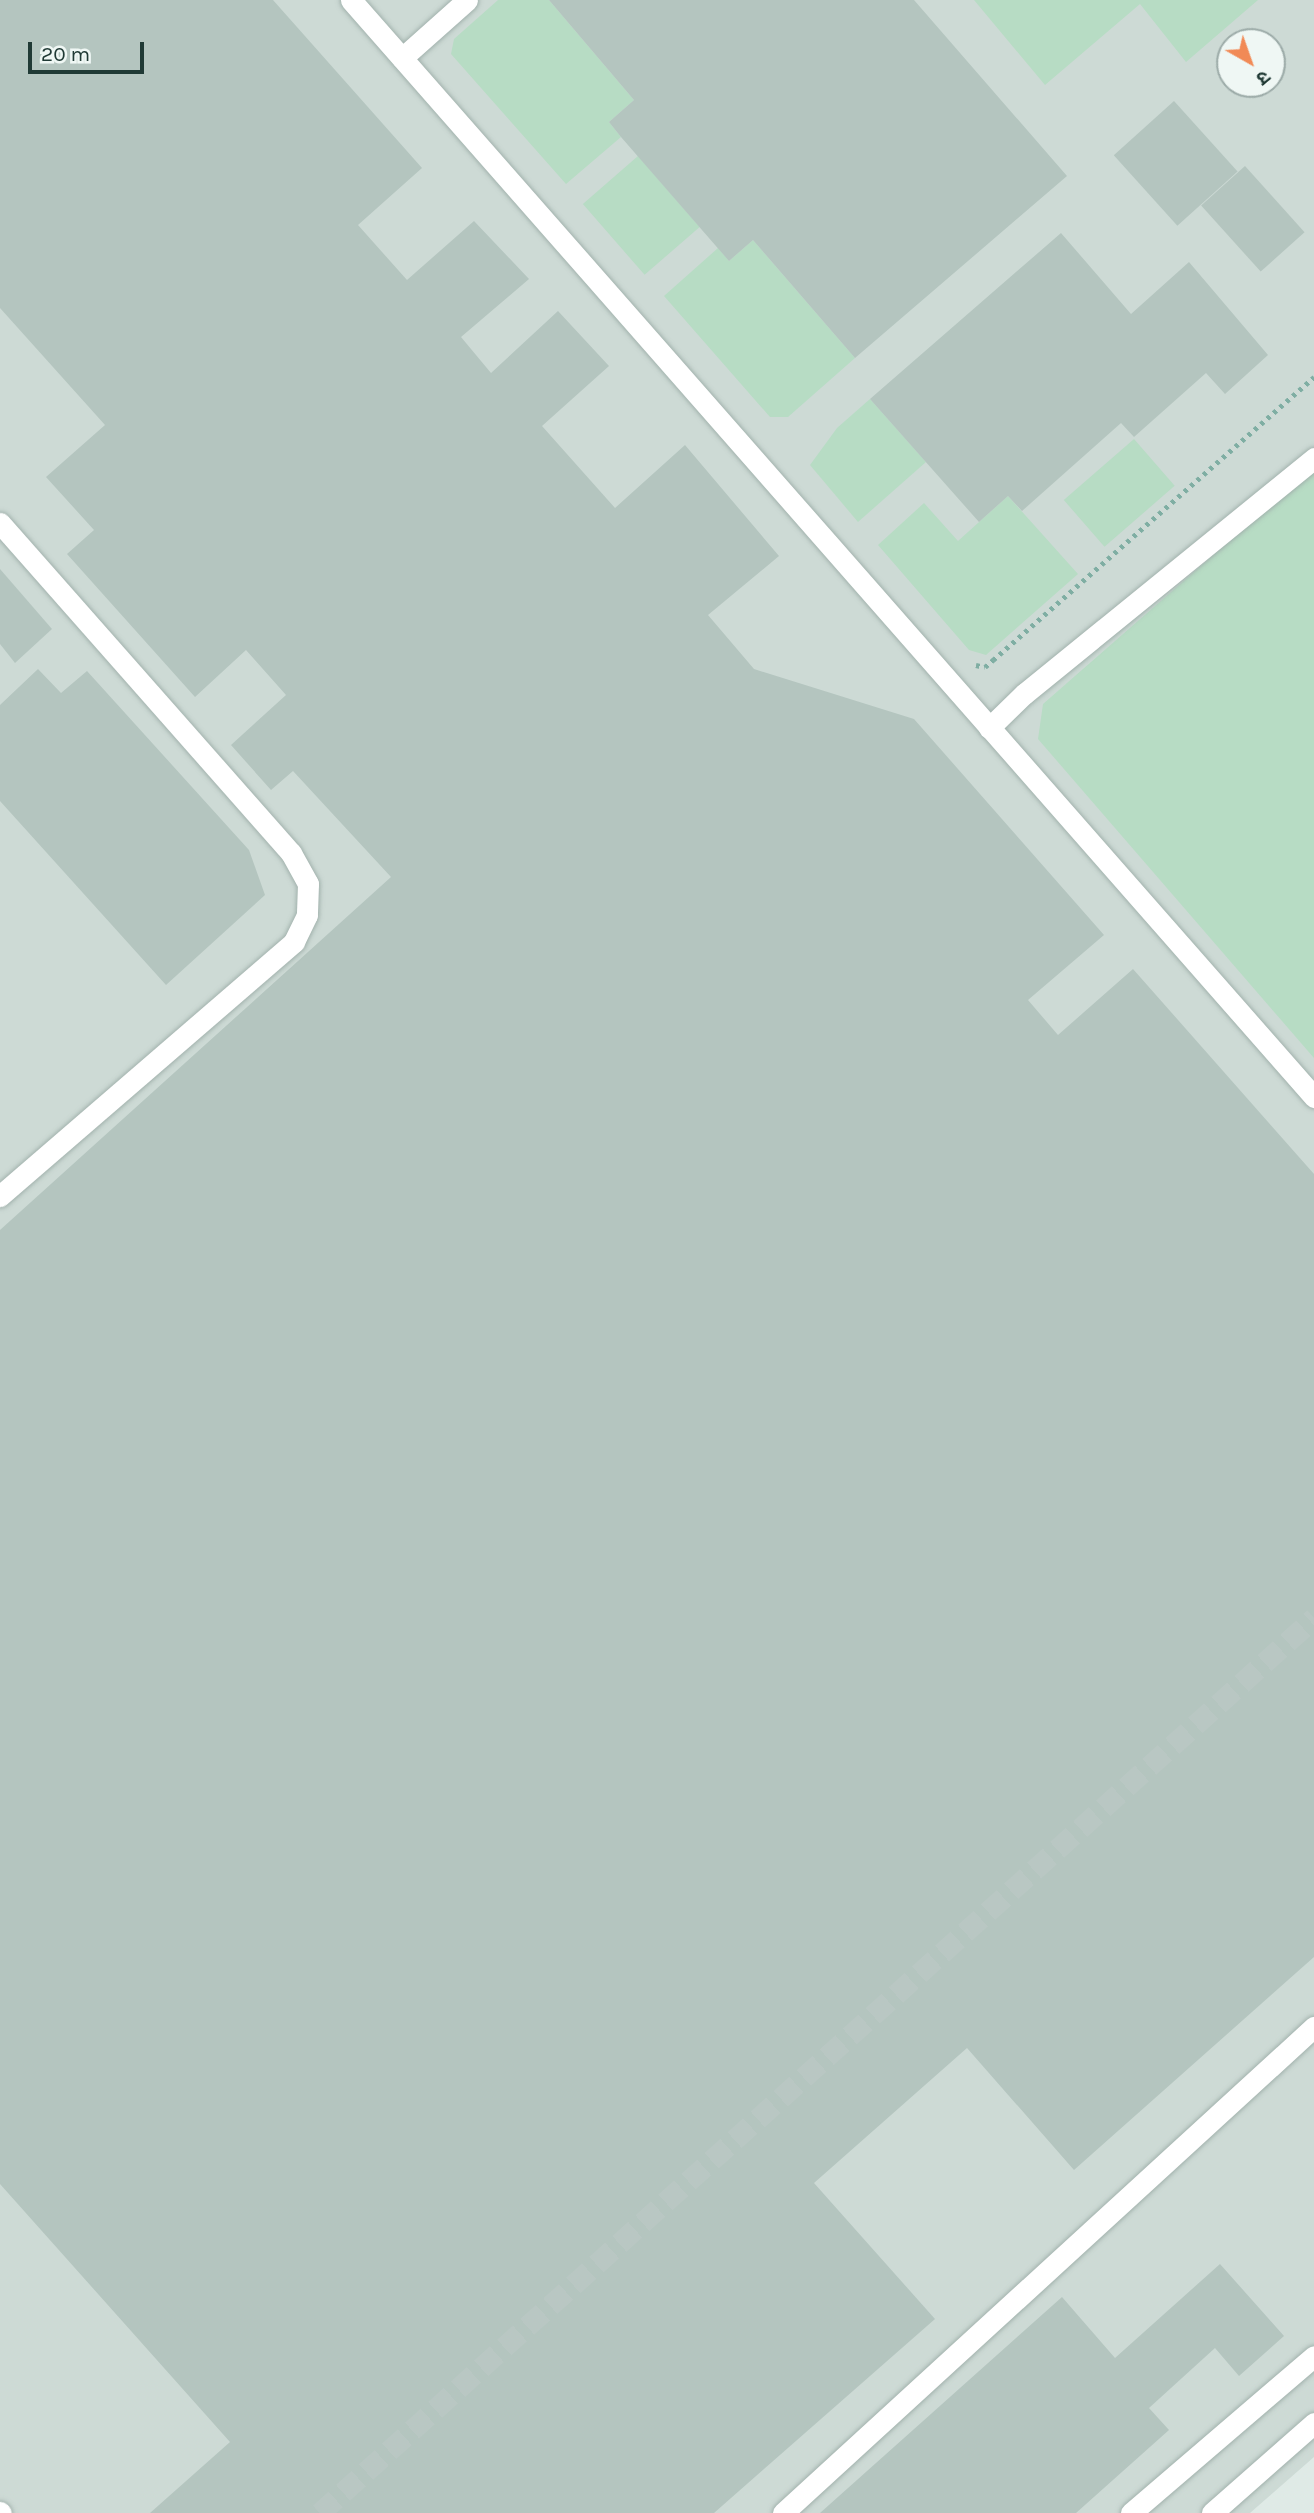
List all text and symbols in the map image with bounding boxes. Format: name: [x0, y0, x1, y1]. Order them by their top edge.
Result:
scale bar: [32, 28, 147, 72]
north arrow: [1216, 28, 1286, 98]
text: 20 m: [41, 42, 90, 66]
text: उ: [1252, 66, 1275, 90]

